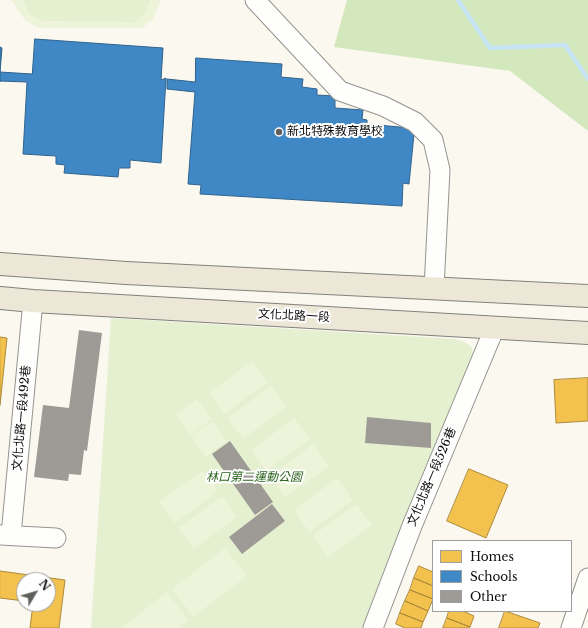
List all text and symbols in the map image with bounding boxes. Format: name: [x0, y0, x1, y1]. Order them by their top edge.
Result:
place label: 新北特殊教育學校: [287, 125, 383, 139]
marker: 新北特殊教育學校: [274, 127, 284, 137]
street label: 文化北路一段: [258, 307, 330, 325]
street label: 文化北路一段492巷: [10, 365, 34, 471]
street label: 文化北路一段526巷: [405, 425, 459, 529]
park label: 林口第二運動公園: [206, 471, 302, 485]
legend: [432, 540, 572, 612]
text: Homes: [470, 549, 514, 564]
text: Schools: [470, 569, 517, 584]
north arrow: [16, 572, 56, 612]
text: N: [36, 577, 53, 594]
text: Other: [470, 589, 507, 604]

